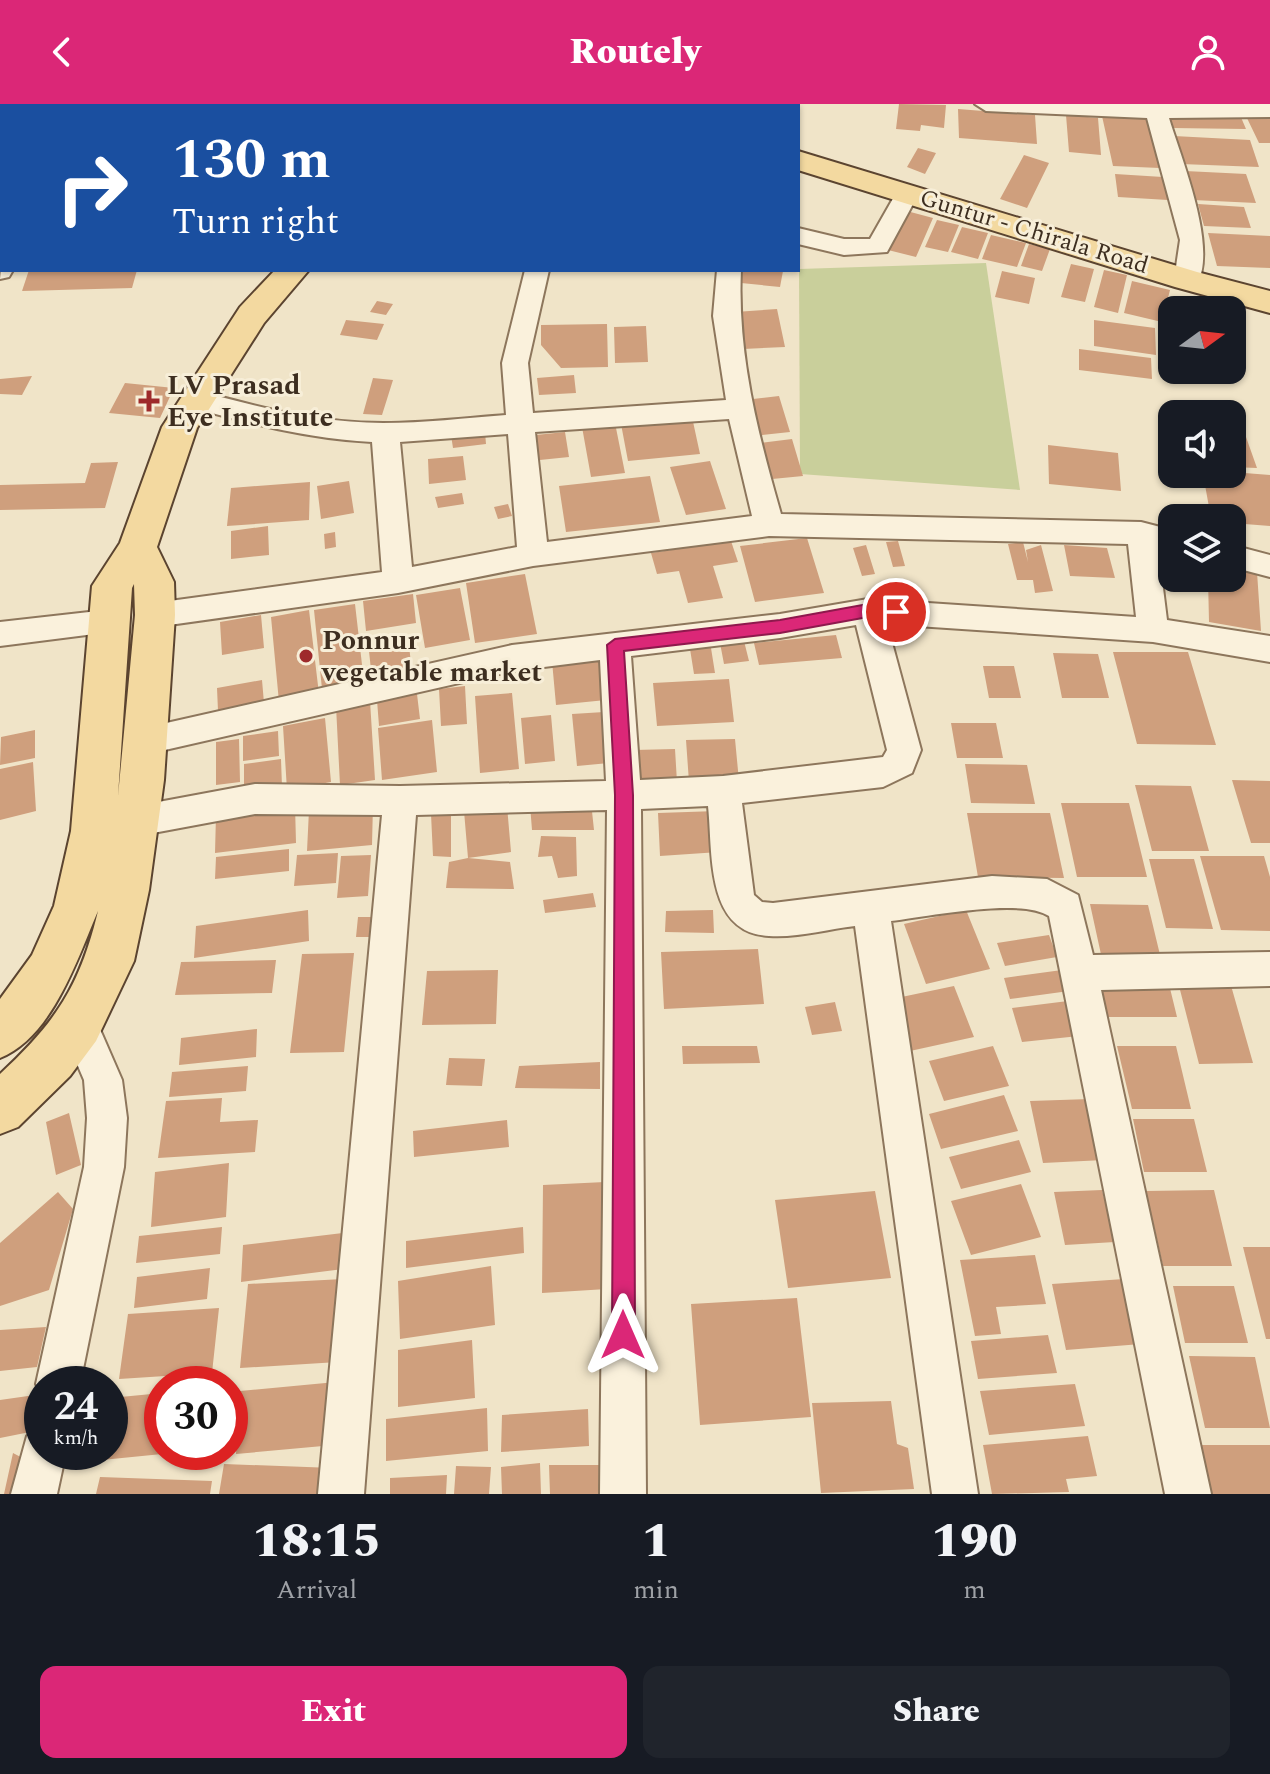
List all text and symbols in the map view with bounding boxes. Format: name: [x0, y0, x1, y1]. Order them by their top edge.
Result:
text: Routely: [569, 25, 701, 80]
icon: back: [40, 30, 84, 74]
icon: person: [1186, 30, 1230, 74]
text: 130 m: [172, 118, 331, 203]
icon: right: [40, 136, 144, 240]
street label: Guntur - Chirala Road: [915, 180, 1153, 284]
text: Turn right: [172, 195, 339, 250]
north arrow: [1158, 296, 1246, 384]
map controls: [1158, 296, 1246, 592]
place label: LV Prasad Eye Institute: [167, 364, 333, 439]
marker: LV Prasad Eye Institute: [138, 390, 160, 412]
button: sound: [1158, 400, 1246, 488]
button: layers: [1158, 504, 1246, 592]
pin: [862, 578, 930, 646]
icon: arrive: [874, 590, 918, 634]
place label: Ponnur vegetable market: [320, 619, 542, 694]
marker: Ponnur vegetable market: [297, 647, 315, 665]
position arrow: [581, 1293, 665, 1377]
speed limit sign: 30: [144, 1366, 248, 1470]
text: 24: [54, 1377, 98, 1438]
text: km/h: [54, 1423, 99, 1453]
text: 18:15: [252, 1505, 381, 1578]
text: 1: [642, 1505, 671, 1578]
text: 190: [931, 1505, 1018, 1578]
text: Arrival: [276, 1570, 357, 1610]
text: min: [633, 1570, 679, 1610]
text: m: [963, 1570, 986, 1610]
button: Exit: [40, 1666, 627, 1758]
button: Share: [643, 1666, 1230, 1758]

